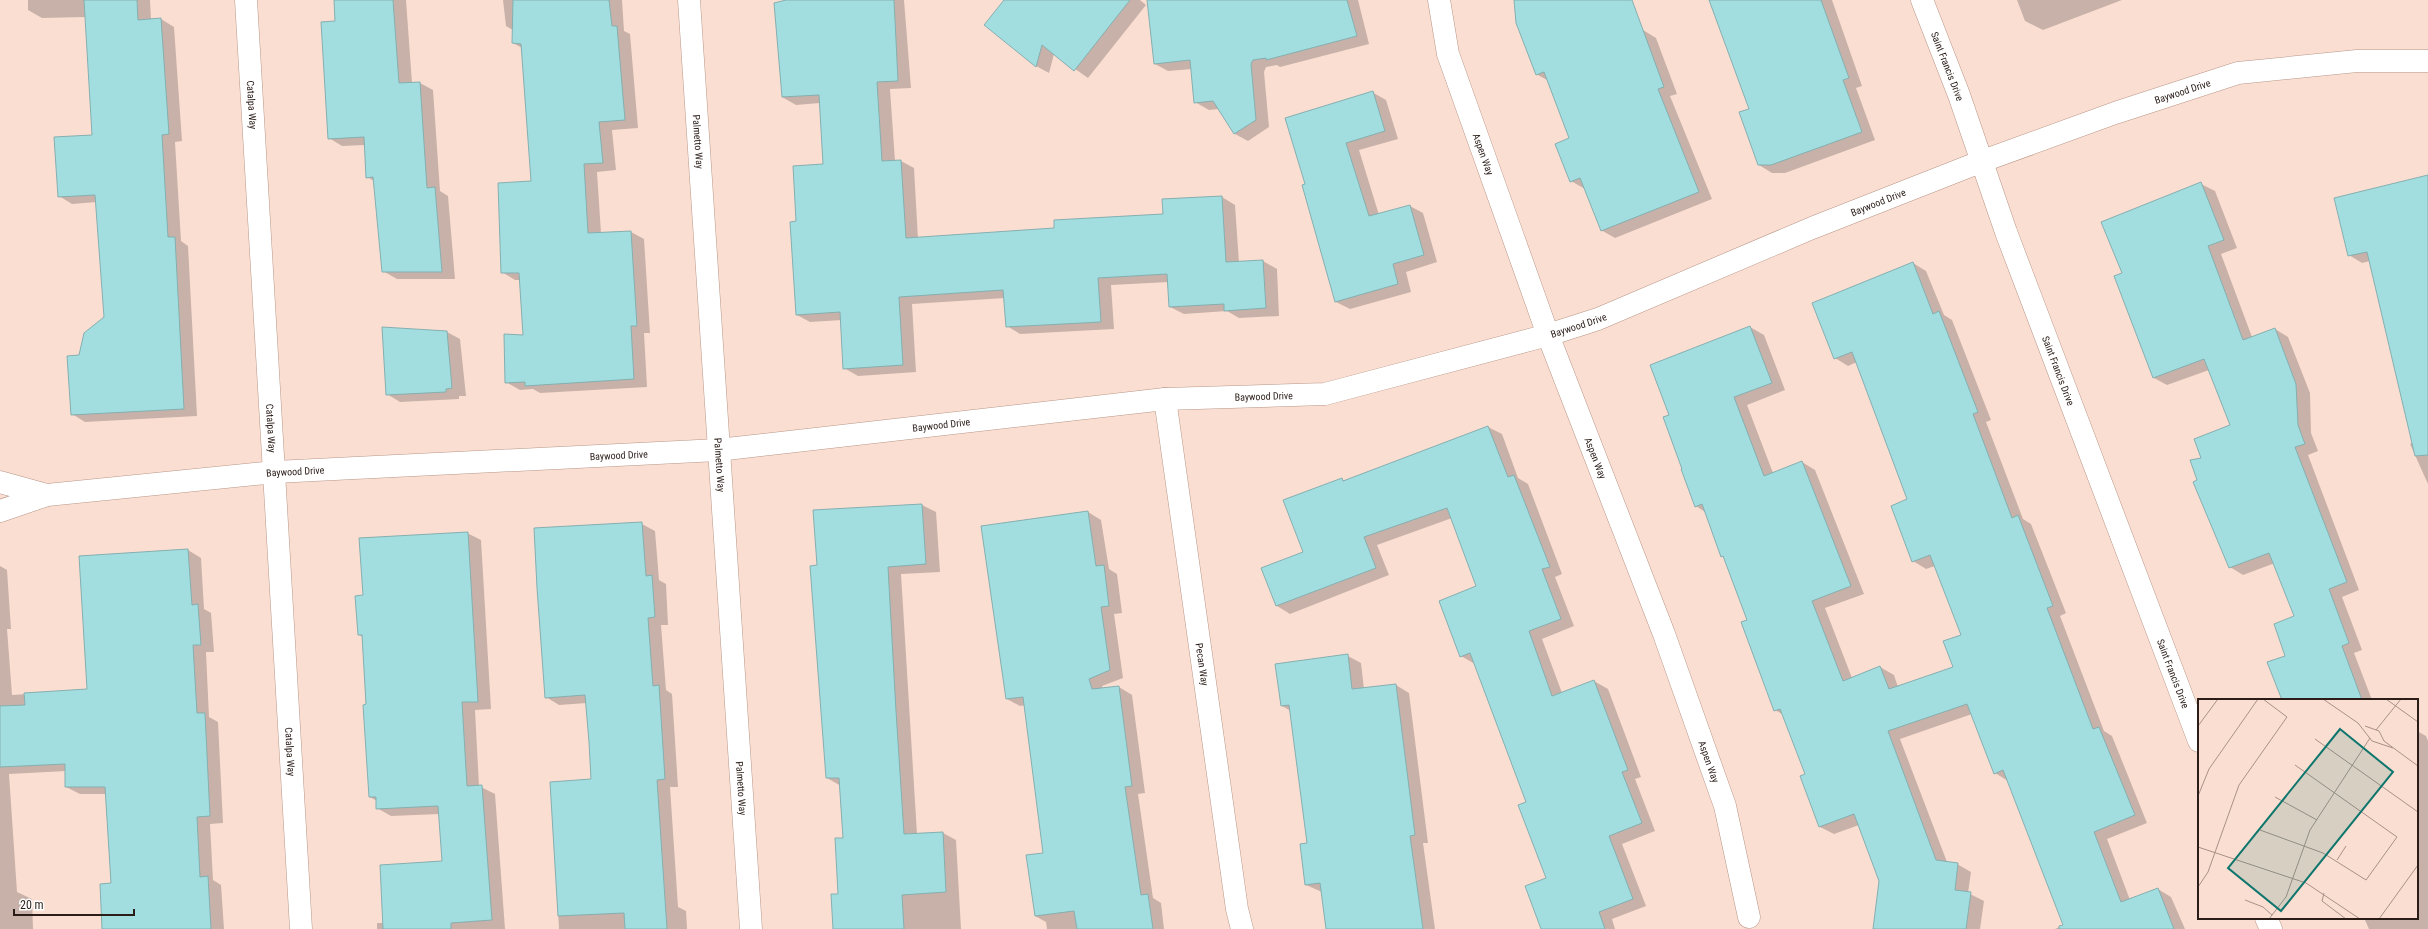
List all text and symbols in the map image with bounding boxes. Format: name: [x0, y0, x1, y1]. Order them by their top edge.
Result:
street label: Saint Francis Drive: [1929, 30, 1966, 102]
street label: Baywood Drive: [2153, 77, 2212, 105]
street label: Catalpa Way: [245, 80, 259, 130]
street label: Palmetto Way: [691, 114, 706, 169]
street label: Aspen Way: [1471, 132, 1496, 176]
street label: Baywood Drive: [1849, 186, 1907, 218]
street label: Baywood Drive: [1549, 310, 1608, 339]
street label: Saint Francis Drive: [2040, 334, 2077, 407]
street label: Baywood Drive: [1234, 390, 1293, 402]
street label: Catalpa Way: [264, 404, 278, 453]
street label: Baywood Drive: [912, 416, 971, 433]
street label: Aspen Way: [1583, 436, 1609, 480]
street label: Palmetto Way: [713, 437, 727, 492]
street label: Baywood Drive: [589, 448, 648, 462]
street label: Baywood Drive: [266, 464, 325, 478]
street label: Saint Francis Drive: [2155, 637, 2192, 710]
street label: Pecan Way: [1194, 642, 1211, 686]
inset map: [2198, 699, 2418, 919]
street label: Catalpa Way: [284, 727, 297, 776]
street label: Aspen Way: [1697, 739, 1722, 784]
street label: Palmetto Way: [734, 761, 749, 816]
scale bar: [14, 891, 134, 917]
text: 20 m: [20, 898, 44, 912]

